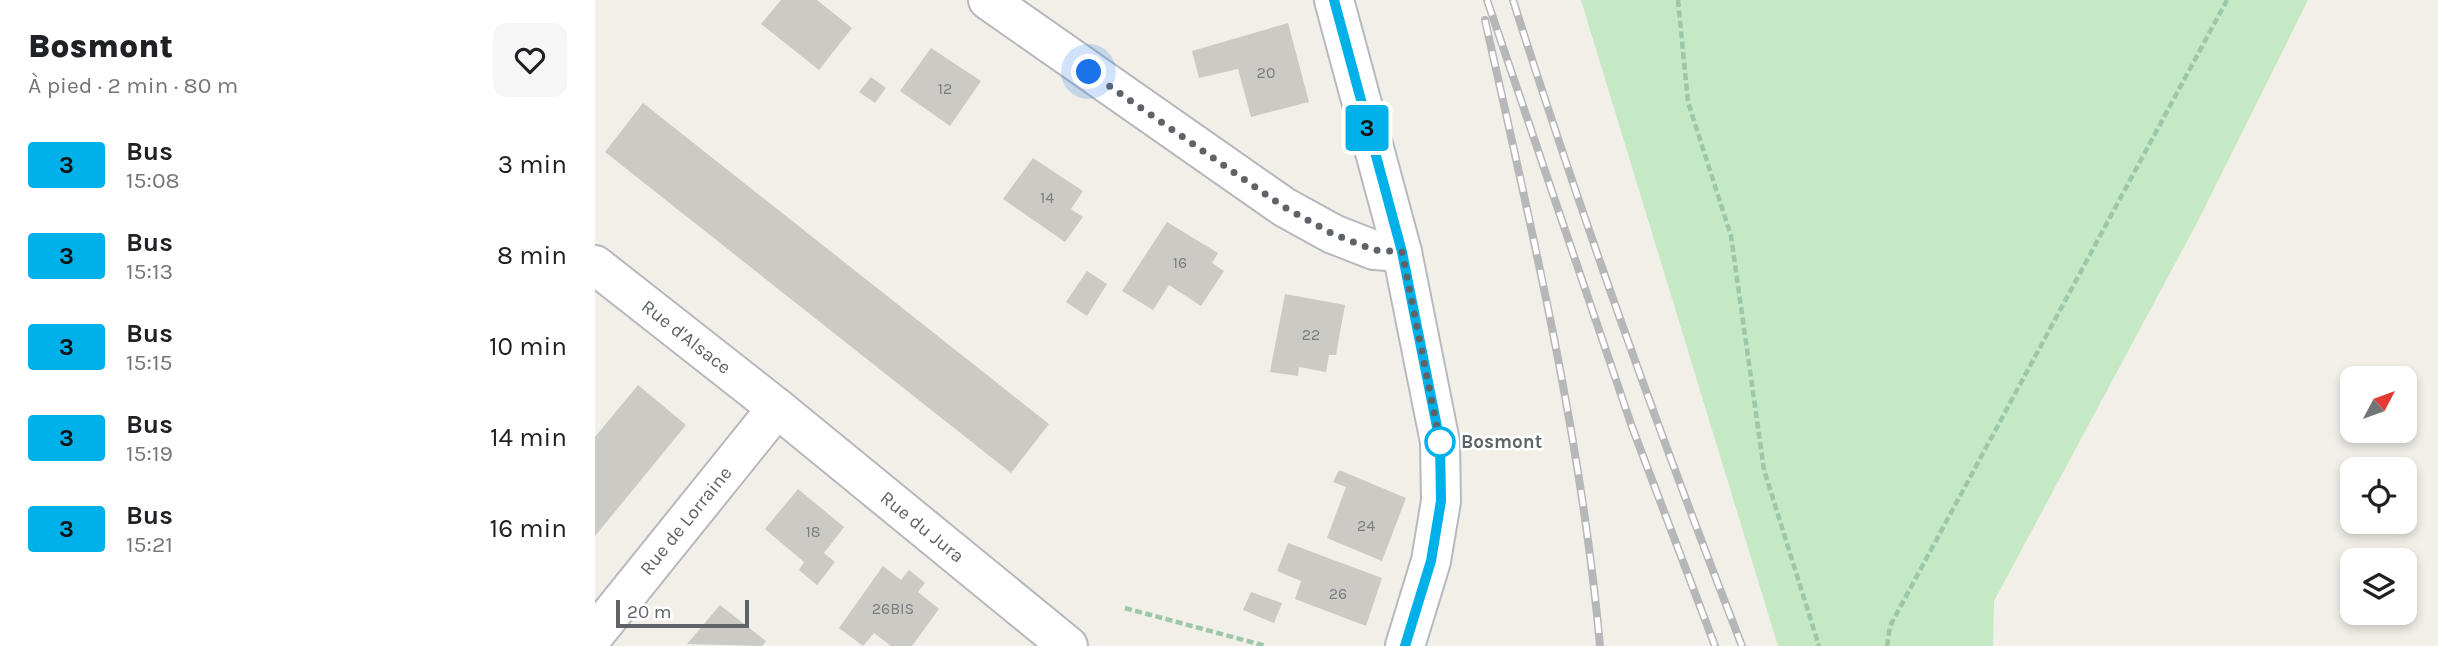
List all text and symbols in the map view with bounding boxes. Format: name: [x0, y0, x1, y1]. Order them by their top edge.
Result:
button: heart: [493, 23, 567, 97]
text: Bosmont: [28, 27, 173, 65]
your location: [1071, 54, 1106, 89]
house number: 20: [1257, 63, 1275, 82]
text: À pied · 2 min · 80 m: [28, 72, 238, 99]
house number: 12: [938, 79, 952, 98]
line badge: 3: [1344, 105, 1390, 151]
text: 3: [1360, 114, 1374, 142]
text: Bus: [126, 136, 173, 167]
text: 3 min: [498, 149, 567, 180]
text: 3: [59, 151, 74, 179]
text: 15:08: [126, 167, 180, 194]
house number: 14: [1040, 188, 1054, 207]
text: Bus: [126, 227, 173, 258]
text: 8 min: [497, 240, 567, 271]
text: 3: [59, 242, 74, 270]
house number: 16: [1173, 253, 1187, 272]
text: 15:13: [126, 258, 173, 285]
street label: Rue d'Alsace: [637, 295, 735, 379]
text: Bus: [126, 318, 173, 349]
house number: 22: [1302, 325, 1320, 344]
text: 10 min: [489, 331, 567, 362]
text: 3: [59, 333, 74, 361]
text: 15:15: [126, 349, 172, 376]
north arrow: [2340, 366, 2417, 443]
map controls: [2340, 366, 2417, 625]
text: Bus: [126, 409, 173, 440]
text: 14 min: [490, 422, 567, 453]
text: 3: [59, 424, 74, 452]
marker: Bosmont: [1425, 427, 1455, 457]
place label: Bosmont: [1461, 431, 1542, 453]
text: 15:19: [126, 440, 173, 467]
button: locate: [2340, 457, 2417, 534]
street label: Rue de Lorraine: [636, 462, 736, 580]
street label: Rue du Jura: [876, 487, 968, 567]
text: Bus: [126, 500, 173, 531]
text: 16 min: [490, 513, 567, 544]
text: 3: [59, 515, 74, 543]
house number: 24: [1357, 516, 1375, 535]
house number: 18: [805, 522, 821, 541]
text: 15:21: [126, 531, 173, 558]
button: layers: [2340, 548, 2417, 625]
house number: 26: [1329, 584, 1347, 603]
scale bar: [616, 597, 749, 629]
house number: 26BIS: [872, 599, 914, 618]
text: 20 m: [627, 601, 672, 623]

